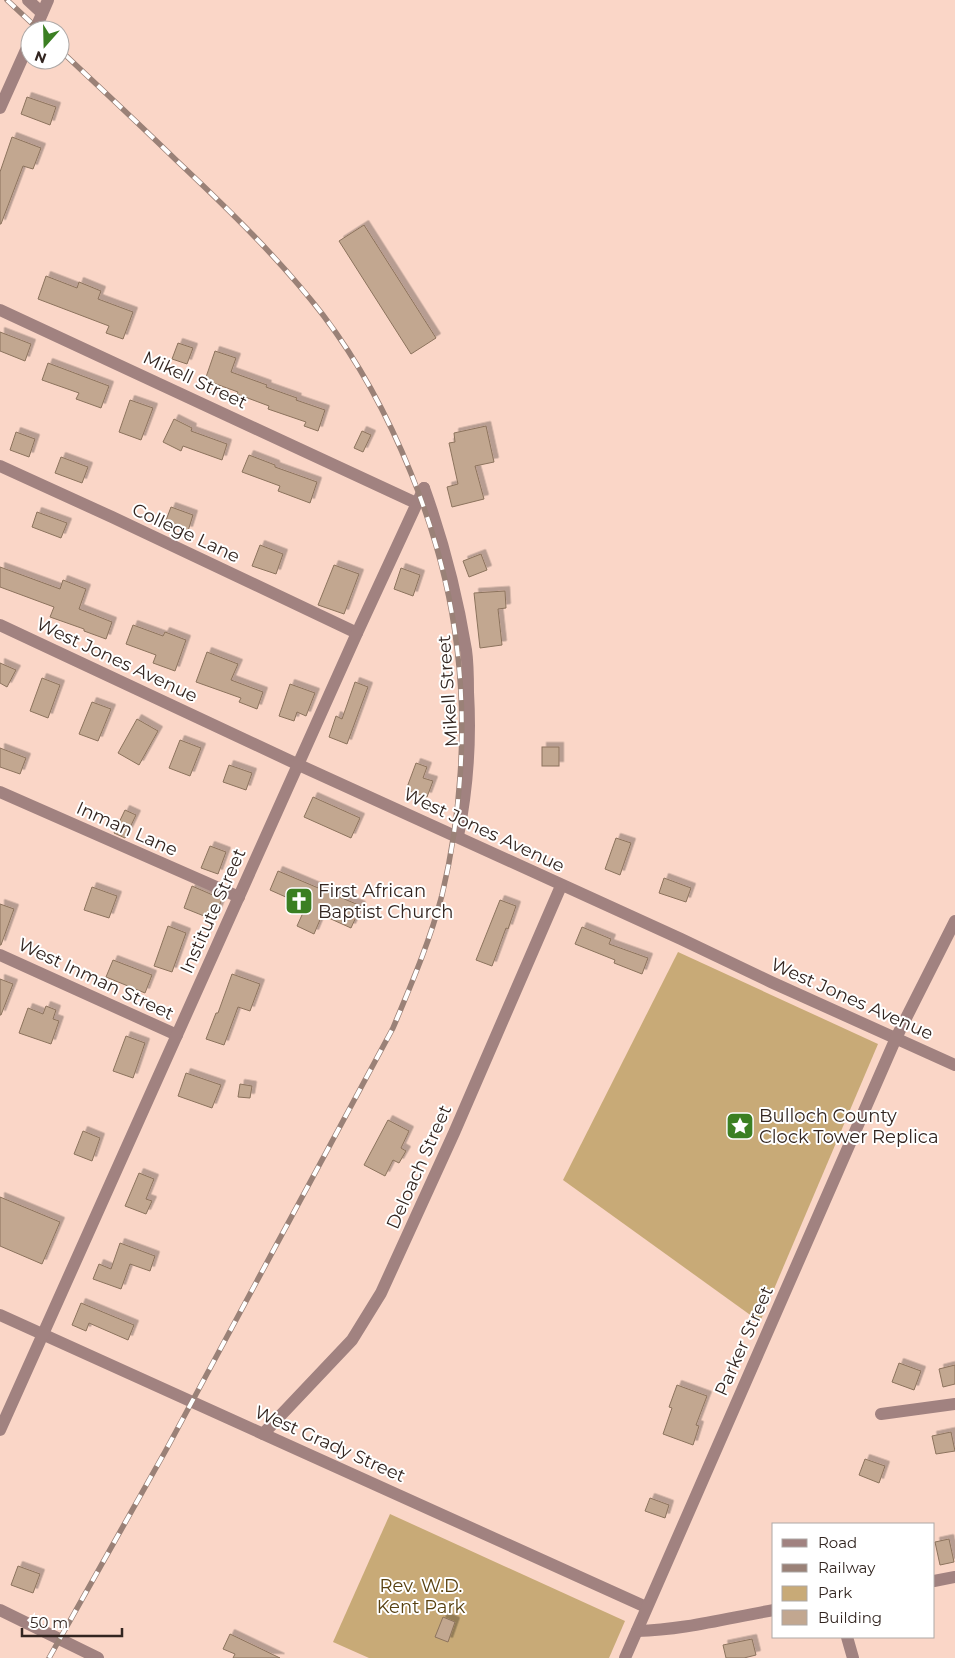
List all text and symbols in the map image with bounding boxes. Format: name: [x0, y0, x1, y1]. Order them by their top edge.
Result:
north arrow: [20, 20, 70, 70]
text: N: [32, 47, 49, 68]
street label: Mikell Street: [140, 346, 250, 414]
street label: College Lane: [129, 498, 243, 568]
street label: West Jones Avenue: [33, 613, 201, 707]
street label: Mikell Street: [433, 634, 463, 748]
street label: West Jones Avenue: [400, 783, 568, 877]
street label: Inman Lane: [73, 797, 181, 861]
street label: Institute Street: [176, 845, 250, 977]
place label: First African Baptist Church: [318, 880, 454, 923]
church icon: First African Baptist Church: [284, 886, 314, 916]
street label: West Inman Street: [15, 933, 177, 1025]
street label: West Jones Avenue: [767, 953, 937, 1045]
street label: Deloach Street: [382, 1101, 456, 1233]
place label: Bulloch County Clock Tower Replica: [759, 1105, 939, 1148]
place icon: Bulloch County Clock Tower Replica: [725, 1111, 755, 1141]
street label: Parker Street: [710, 1283, 778, 1399]
street label: West Grady Street: [251, 1401, 409, 1487]
legend: [772, 1523, 935, 1638]
text: Road: [818, 1533, 857, 1552]
text: Railway: [818, 1558, 876, 1577]
park label: Rev. W.D. Kent Park: [377, 1575, 466, 1618]
text: Park: [818, 1583, 852, 1602]
scale bar: [22, 1606, 122, 1638]
text: Building: [818, 1608, 882, 1627]
text: 50 m: [30, 1613, 68, 1632]

